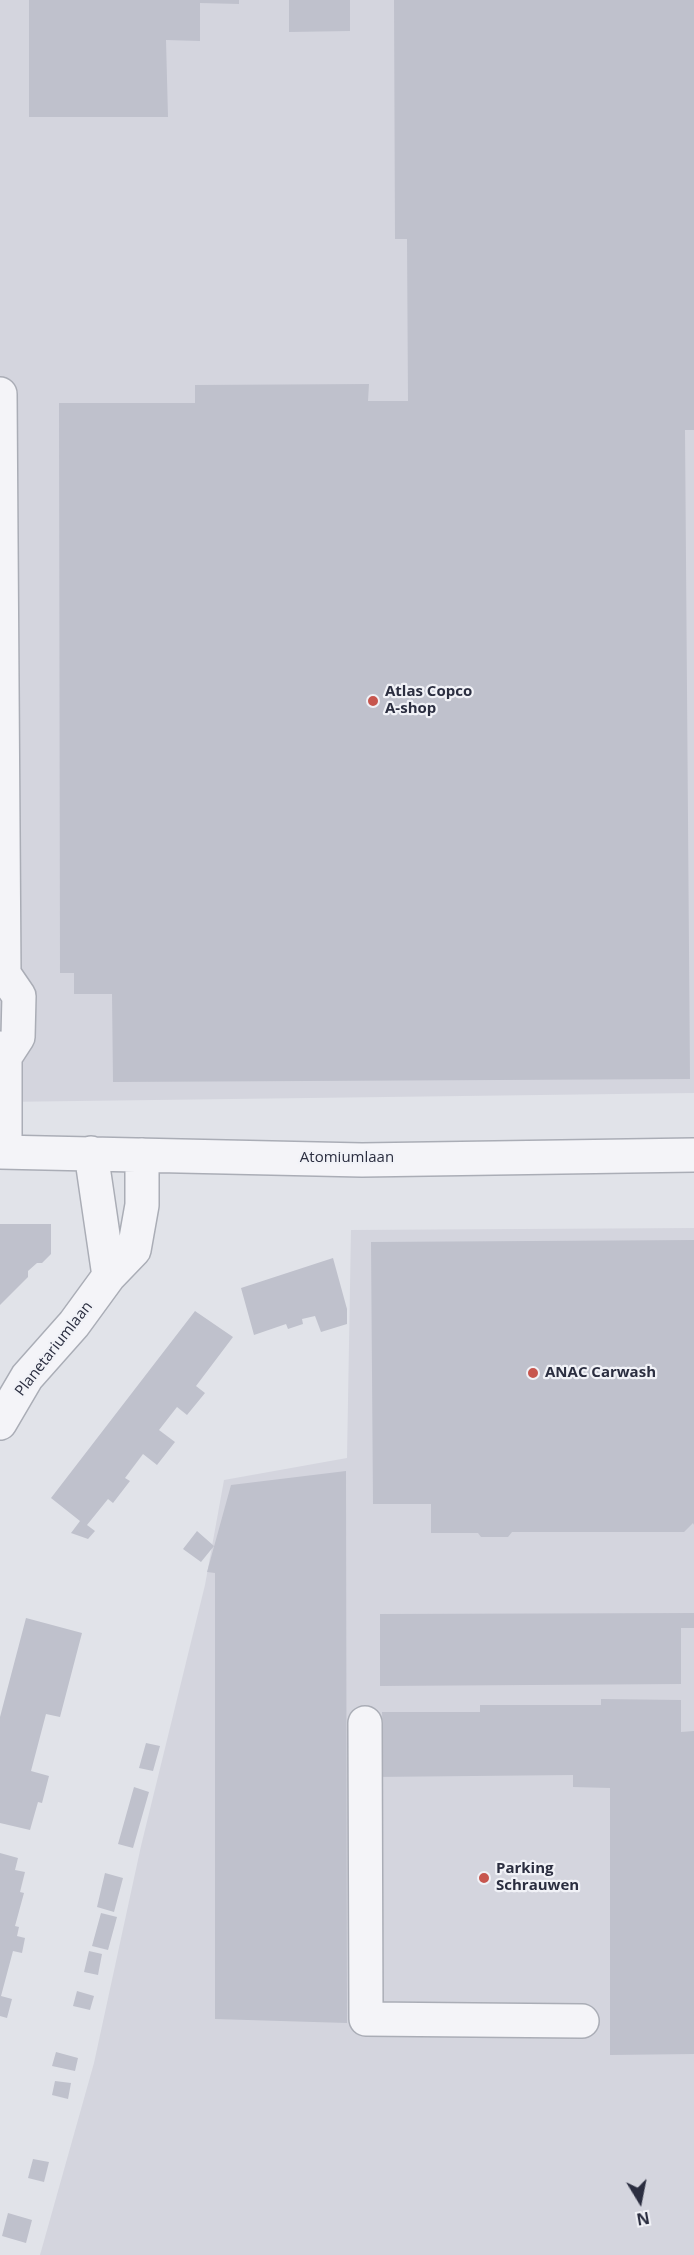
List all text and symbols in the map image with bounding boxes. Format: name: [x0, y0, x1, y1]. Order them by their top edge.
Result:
place label: Atlas Copco A-shop: [385, 683, 472, 718]
marker: Atlas Copco A-shop: [366, 694, 380, 708]
street label: Atomiumlaan: [300, 1149, 394, 1167]
street label: Planetariumlaan: [11, 1298, 97, 1400]
place label: ANAC Carwash: [545, 1364, 656, 1382]
marker: ANAC Carwash: [526, 1366, 540, 1380]
place label: Parking Schrauwen: [496, 1860, 579, 1895]
marker: Parking Schrauwen: [477, 1871, 491, 1885]
north arrow: [610, 2171, 670, 2231]
text: N: [635, 2207, 651, 2231]

